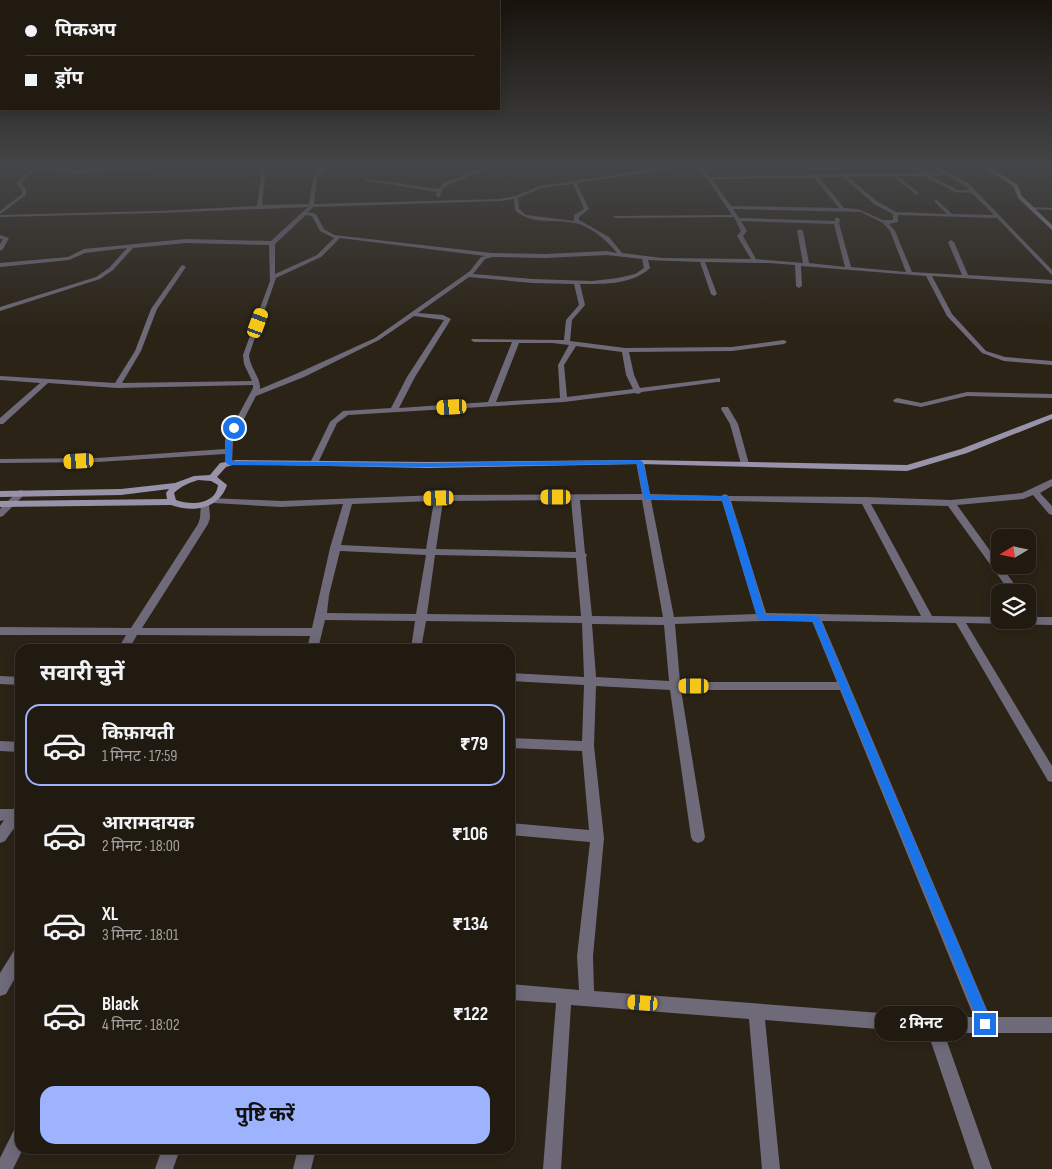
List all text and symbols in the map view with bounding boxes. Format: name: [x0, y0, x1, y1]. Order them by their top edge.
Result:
text: पिकअप: [55, 19, 116, 42]
text: ड्रॉप: [55, 67, 83, 90]
car: [245, 306, 270, 340]
car: [436, 399, 467, 415]
route start: [223, 417, 245, 439]
car: [63, 453, 94, 469]
car: [423, 490, 454, 506]
car: [541, 490, 571, 505]
north arrow: [991, 529, 1036, 574]
map controls: [991, 529, 1036, 629]
button: layers: [991, 584, 1036, 629]
text: सवारी चुनें: [40, 660, 124, 687]
car: [679, 679, 709, 694]
text: किफ़ायती: [102, 722, 174, 745]
icon: car: [42, 723, 87, 768]
text: ₹79: [460, 733, 488, 756]
text: 1 मिनट · 17:59: [102, 747, 177, 766]
text: आरामदायक: [102, 812, 194, 835]
icon: car: [42, 813, 87, 858]
text: ₹106: [452, 823, 488, 846]
text: 2 मिनट · 18:00: [102, 837, 180, 856]
icon: car: [42, 903, 87, 948]
text: XL: [102, 903, 118, 926]
text: ₹134: [452, 913, 488, 936]
text: 3 मिनट · 18:01: [102, 926, 179, 945]
icon: car: [42, 993, 87, 1038]
text: Black: [102, 993, 139, 1016]
car: [627, 994, 658, 1012]
text: ₹122: [453, 1003, 488, 1026]
callout: 2 मिनट: [875, 1006, 968, 1042]
route end: [974, 1013, 996, 1035]
text: 2 मिनट: [899, 1014, 943, 1033]
text: 4 मिनट · 18:02: [102, 1016, 180, 1035]
button: पुष्टि करें: [40, 1086, 490, 1144]

